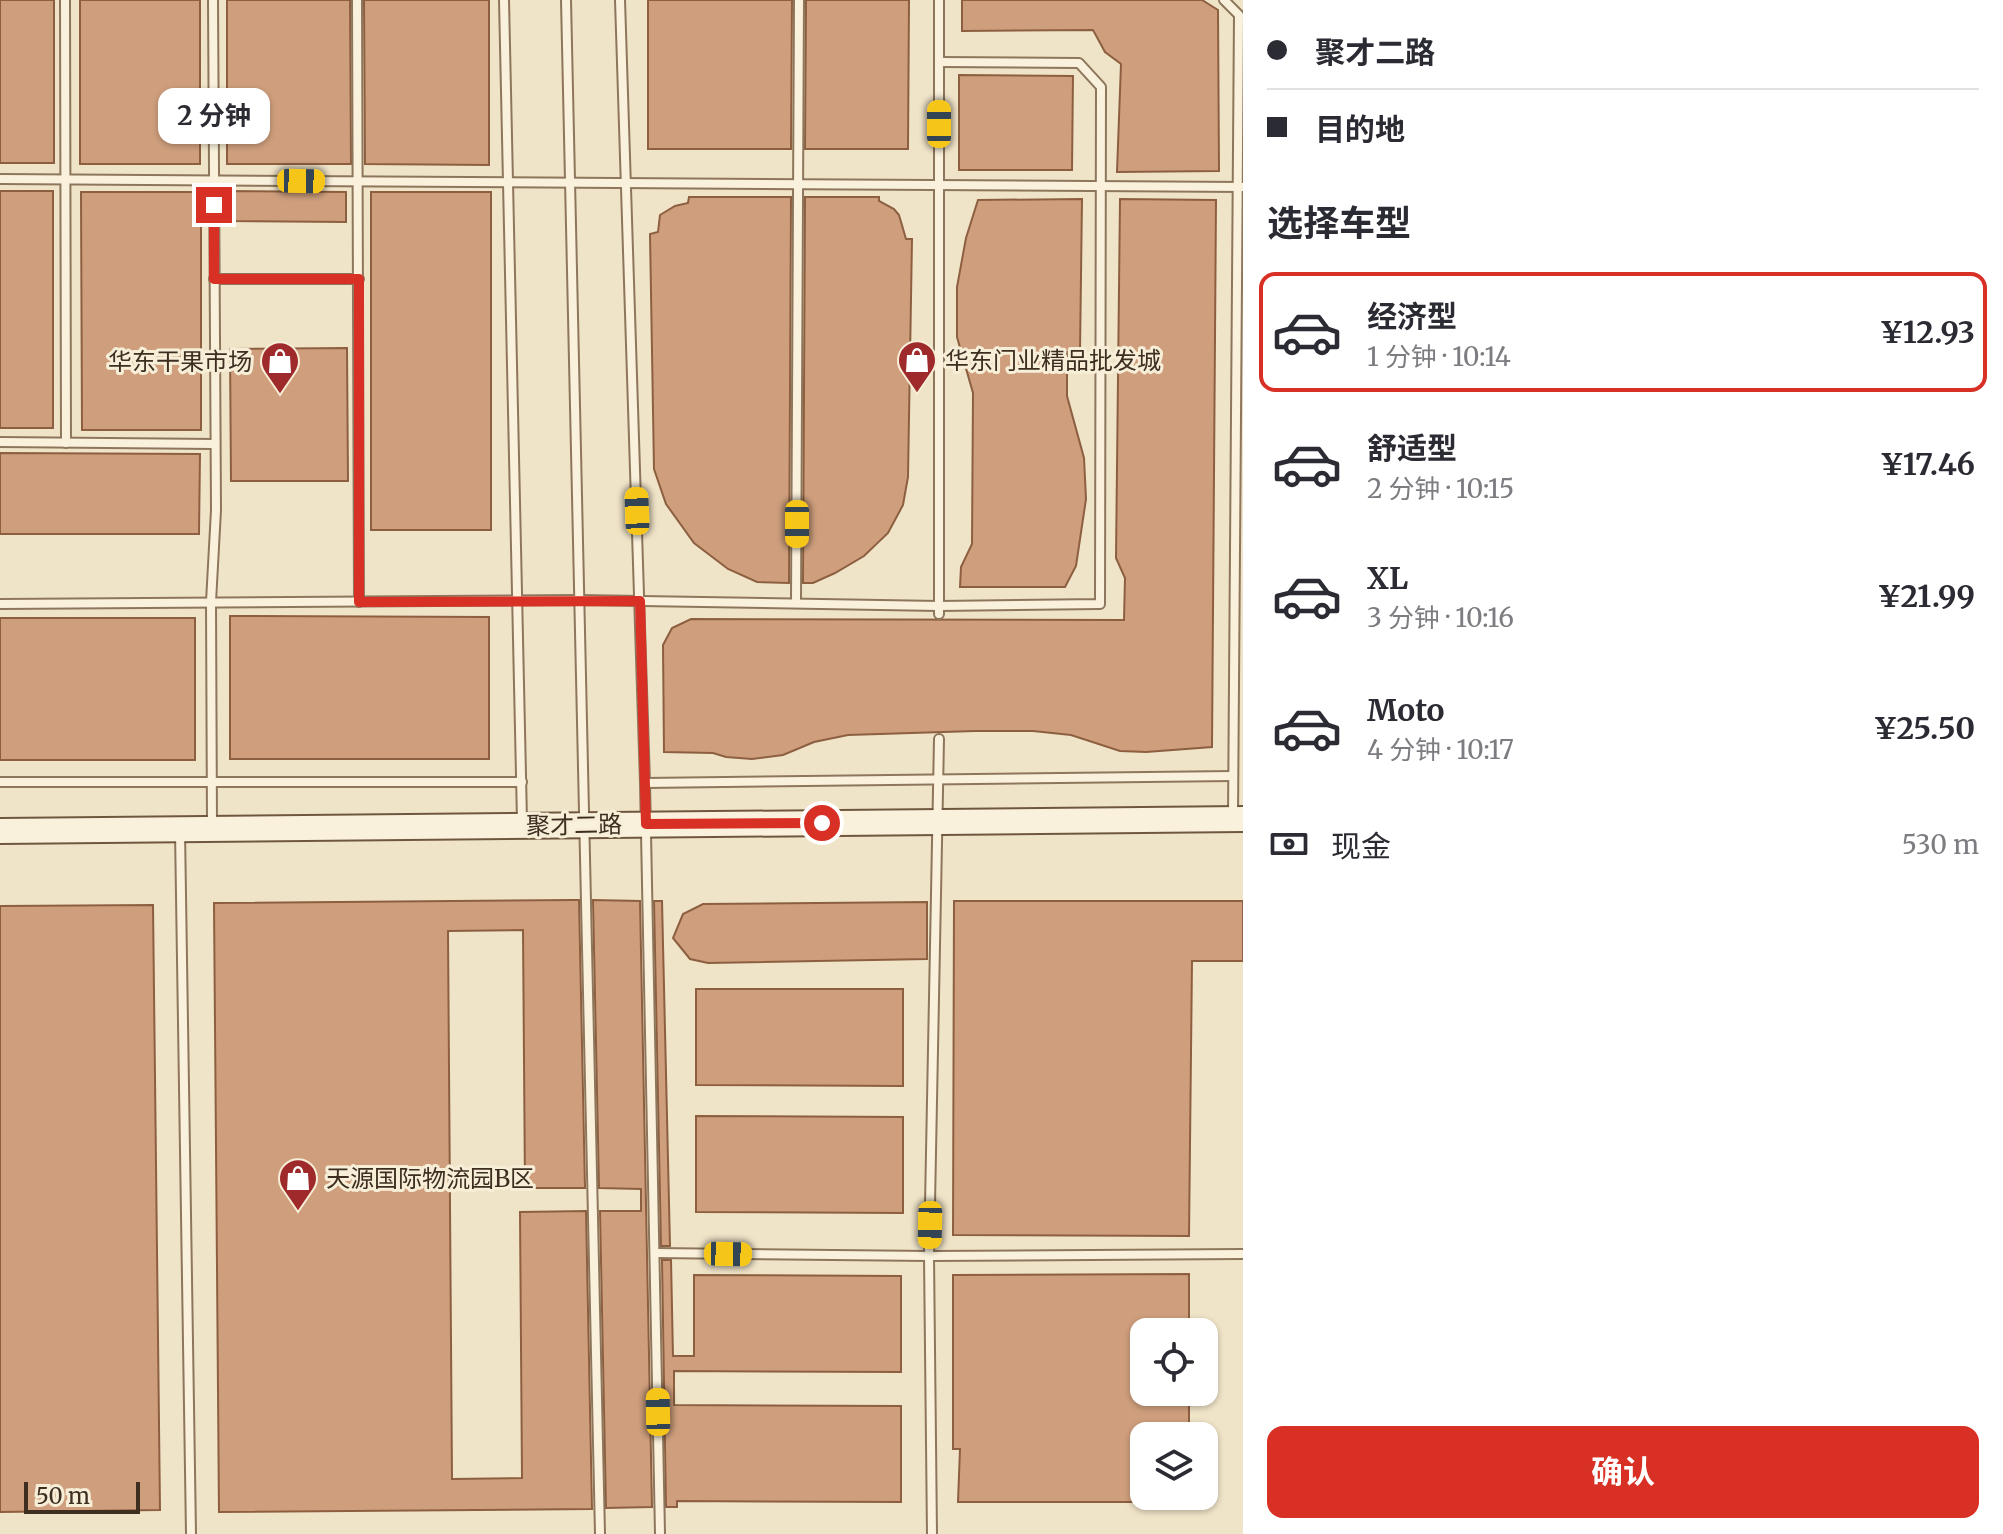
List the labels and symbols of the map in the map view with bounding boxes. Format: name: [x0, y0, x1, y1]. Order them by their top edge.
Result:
callout: 2 分钟: [158, 89, 270, 145]
car: [927, 100, 951, 148]
car: [277, 169, 325, 193]
route end: [196, 187, 232, 223]
shop icon: 华东门业精品批发城: [896, 339, 938, 394]
shop icon: 华东干果市场: [259, 340, 301, 395]
place label: 华东门业精品批发城: [945, 345, 1161, 376]
place label: 华东干果市场: [108, 346, 252, 377]
car: [624, 487, 650, 535]
car: [785, 500, 809, 548]
route start: [804, 805, 840, 841]
street label: 聚才二路: [526, 809, 622, 841]
shop icon: 天源国际物流园B区: [277, 1157, 319, 1212]
place label: 天源国际物流园B区: [326, 1163, 534, 1194]
car: [918, 1201, 942, 1249]
car: [704, 1242, 752, 1266]
car: [646, 1388, 670, 1436]
scale bar: [24, 1478, 140, 1514]

